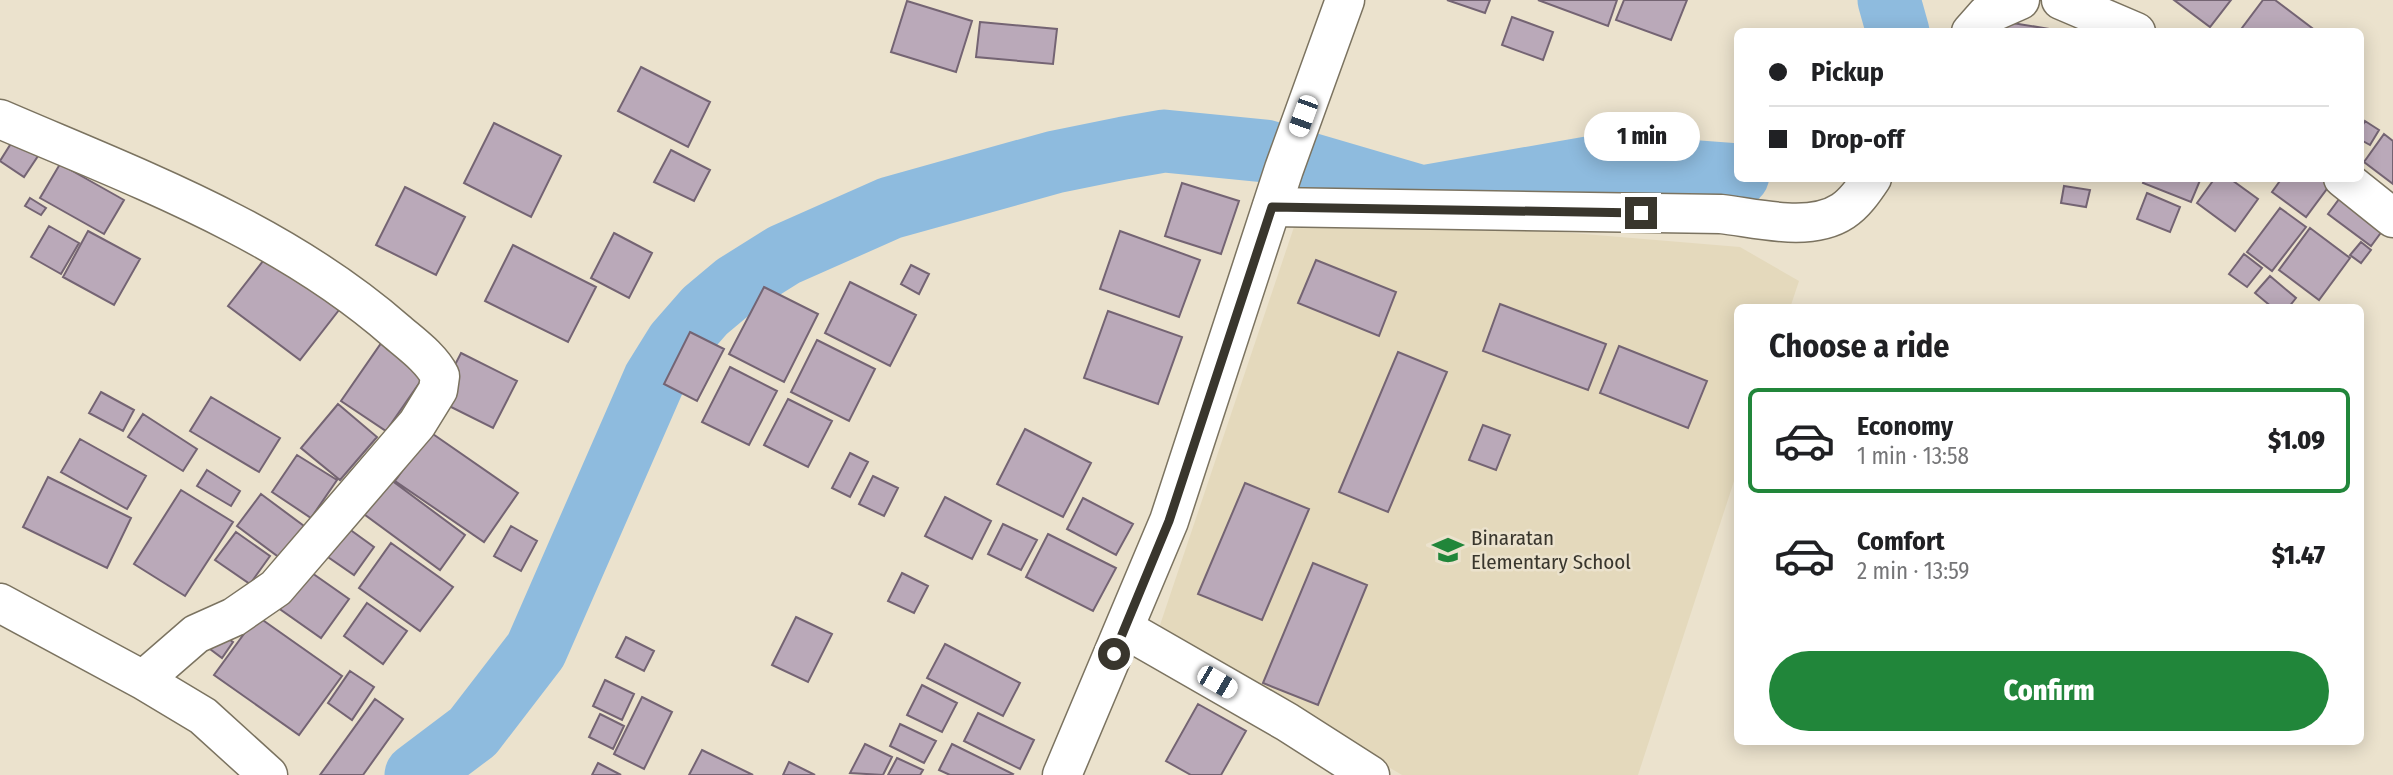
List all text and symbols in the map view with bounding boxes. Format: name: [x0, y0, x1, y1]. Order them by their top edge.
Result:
text: Pickup: [1811, 57, 1884, 88]
car: [1286, 93, 1321, 139]
callout: 1 min: [1583, 111, 1699, 160]
text: 1 min: [1617, 122, 1667, 150]
text: Drop-off: [1811, 124, 1904, 155]
route end: [1625, 197, 1657, 229]
text: Choose a ride: [1769, 327, 1950, 365]
icon: car: [1773, 409, 1836, 472]
text: Economy: [1857, 411, 1953, 442]
text: $1.09: [2268, 425, 2325, 456]
text: 1 min · 13:58: [1857, 442, 1969, 470]
icon: car: [1773, 524, 1836, 587]
place label: Binaratan Elementary School: [1471, 525, 1631, 575]
text: Comfort: [1857, 526, 1945, 557]
school or university icon: Binaratan Elementary School: [1431, 533, 1465, 567]
text: $1.47: [2272, 540, 2325, 571]
text: 2 min · 13:59: [1857, 557, 1970, 585]
route start: [1098, 638, 1130, 670]
button: Confirm: [1769, 651, 2329, 731]
car: [1194, 662, 1241, 702]

